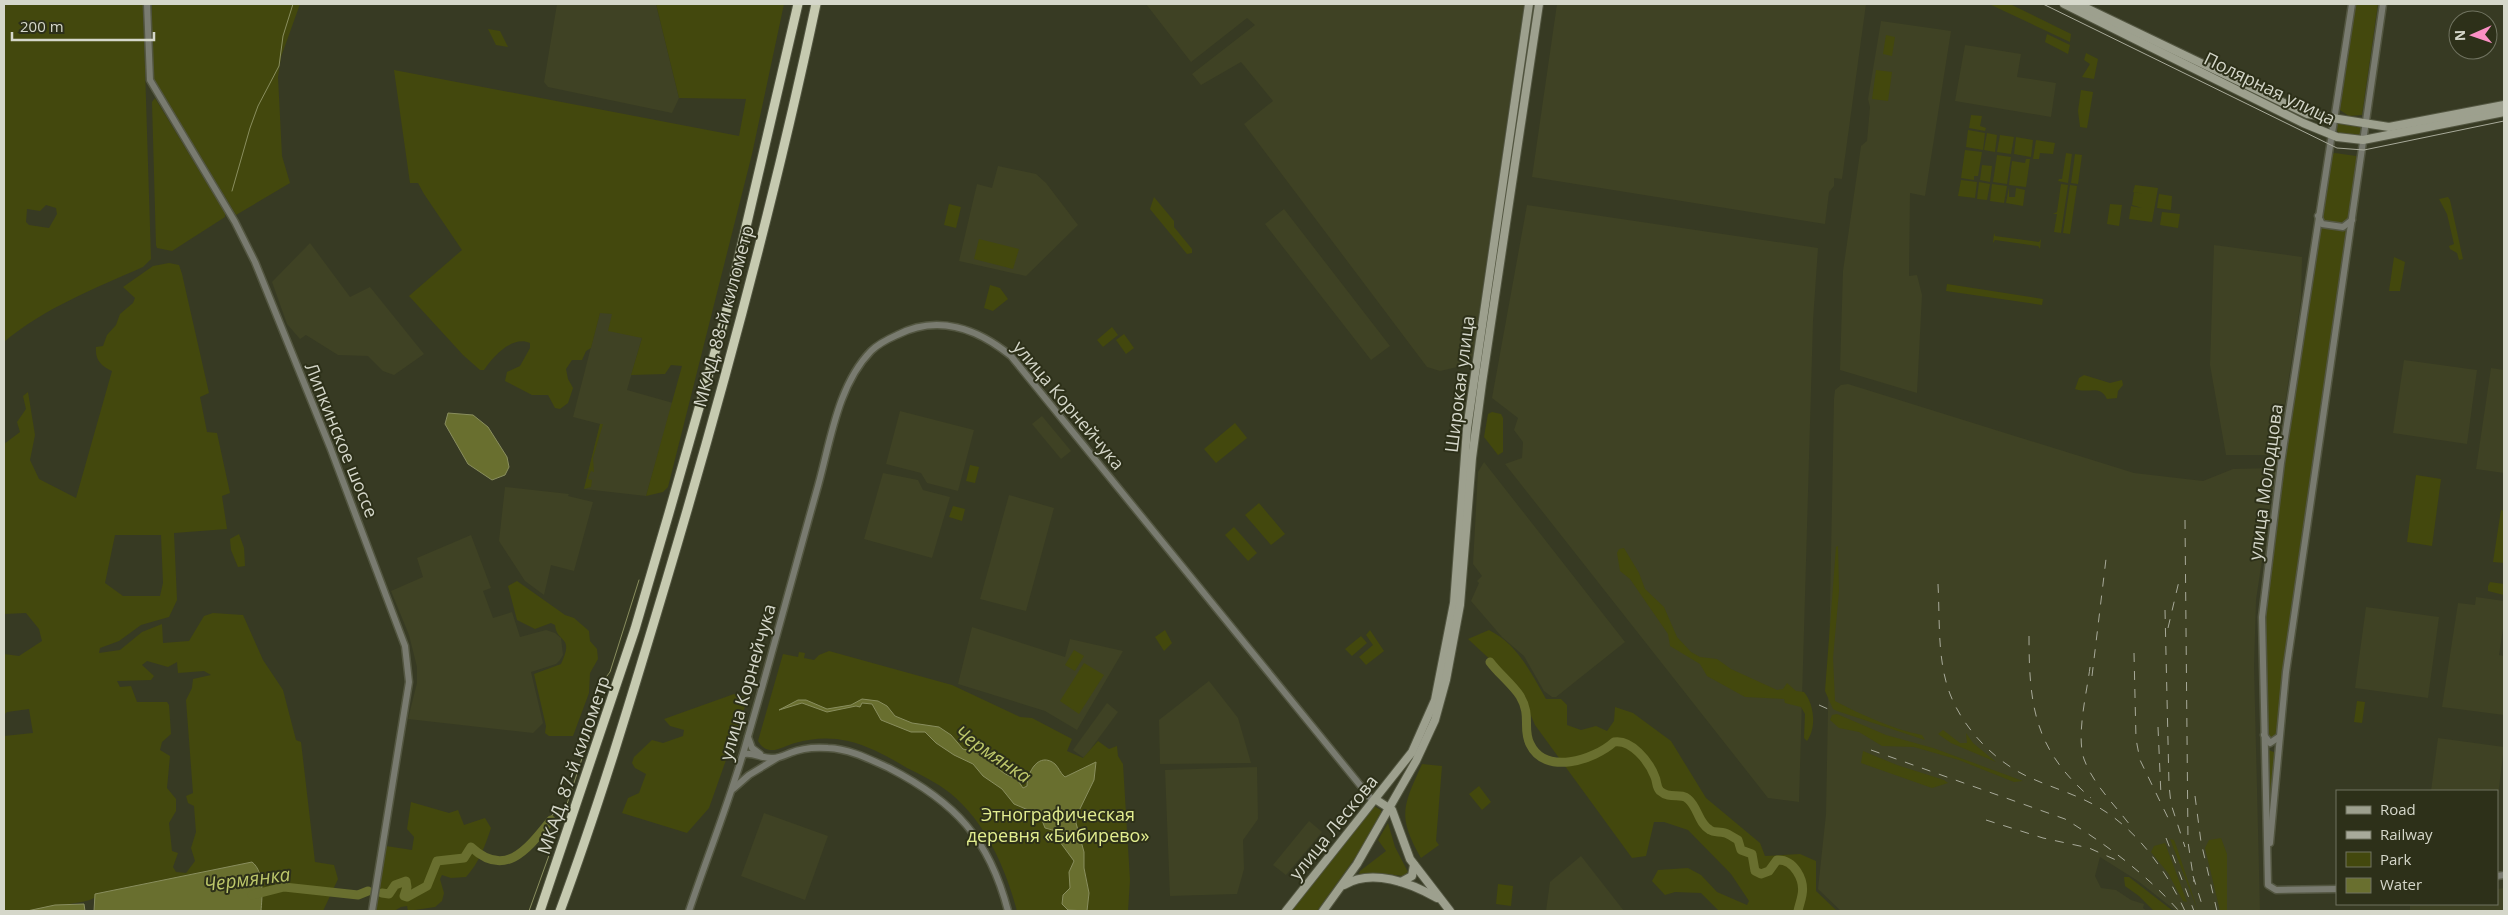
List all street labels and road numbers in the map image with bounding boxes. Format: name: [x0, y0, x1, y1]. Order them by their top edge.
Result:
street label: Полярная улица: [2200, 46, 2340, 130]
street label: МКАД, 88-й километр: [687, 222, 759, 410]
street label: Широкая улица: [1439, 314, 1479, 454]
street label: улица Корнейчука: [1008, 335, 1130, 475]
street label: Липкинское шоссе: [300, 359, 384, 521]
street label: улица Молодцова: [2242, 402, 2288, 562]
street label: улица Корнейчука: [713, 601, 781, 763]
street label: МКАД, 87-й километр: [531, 673, 615, 857]
street label: улица Лескова: [1283, 769, 1383, 885]

